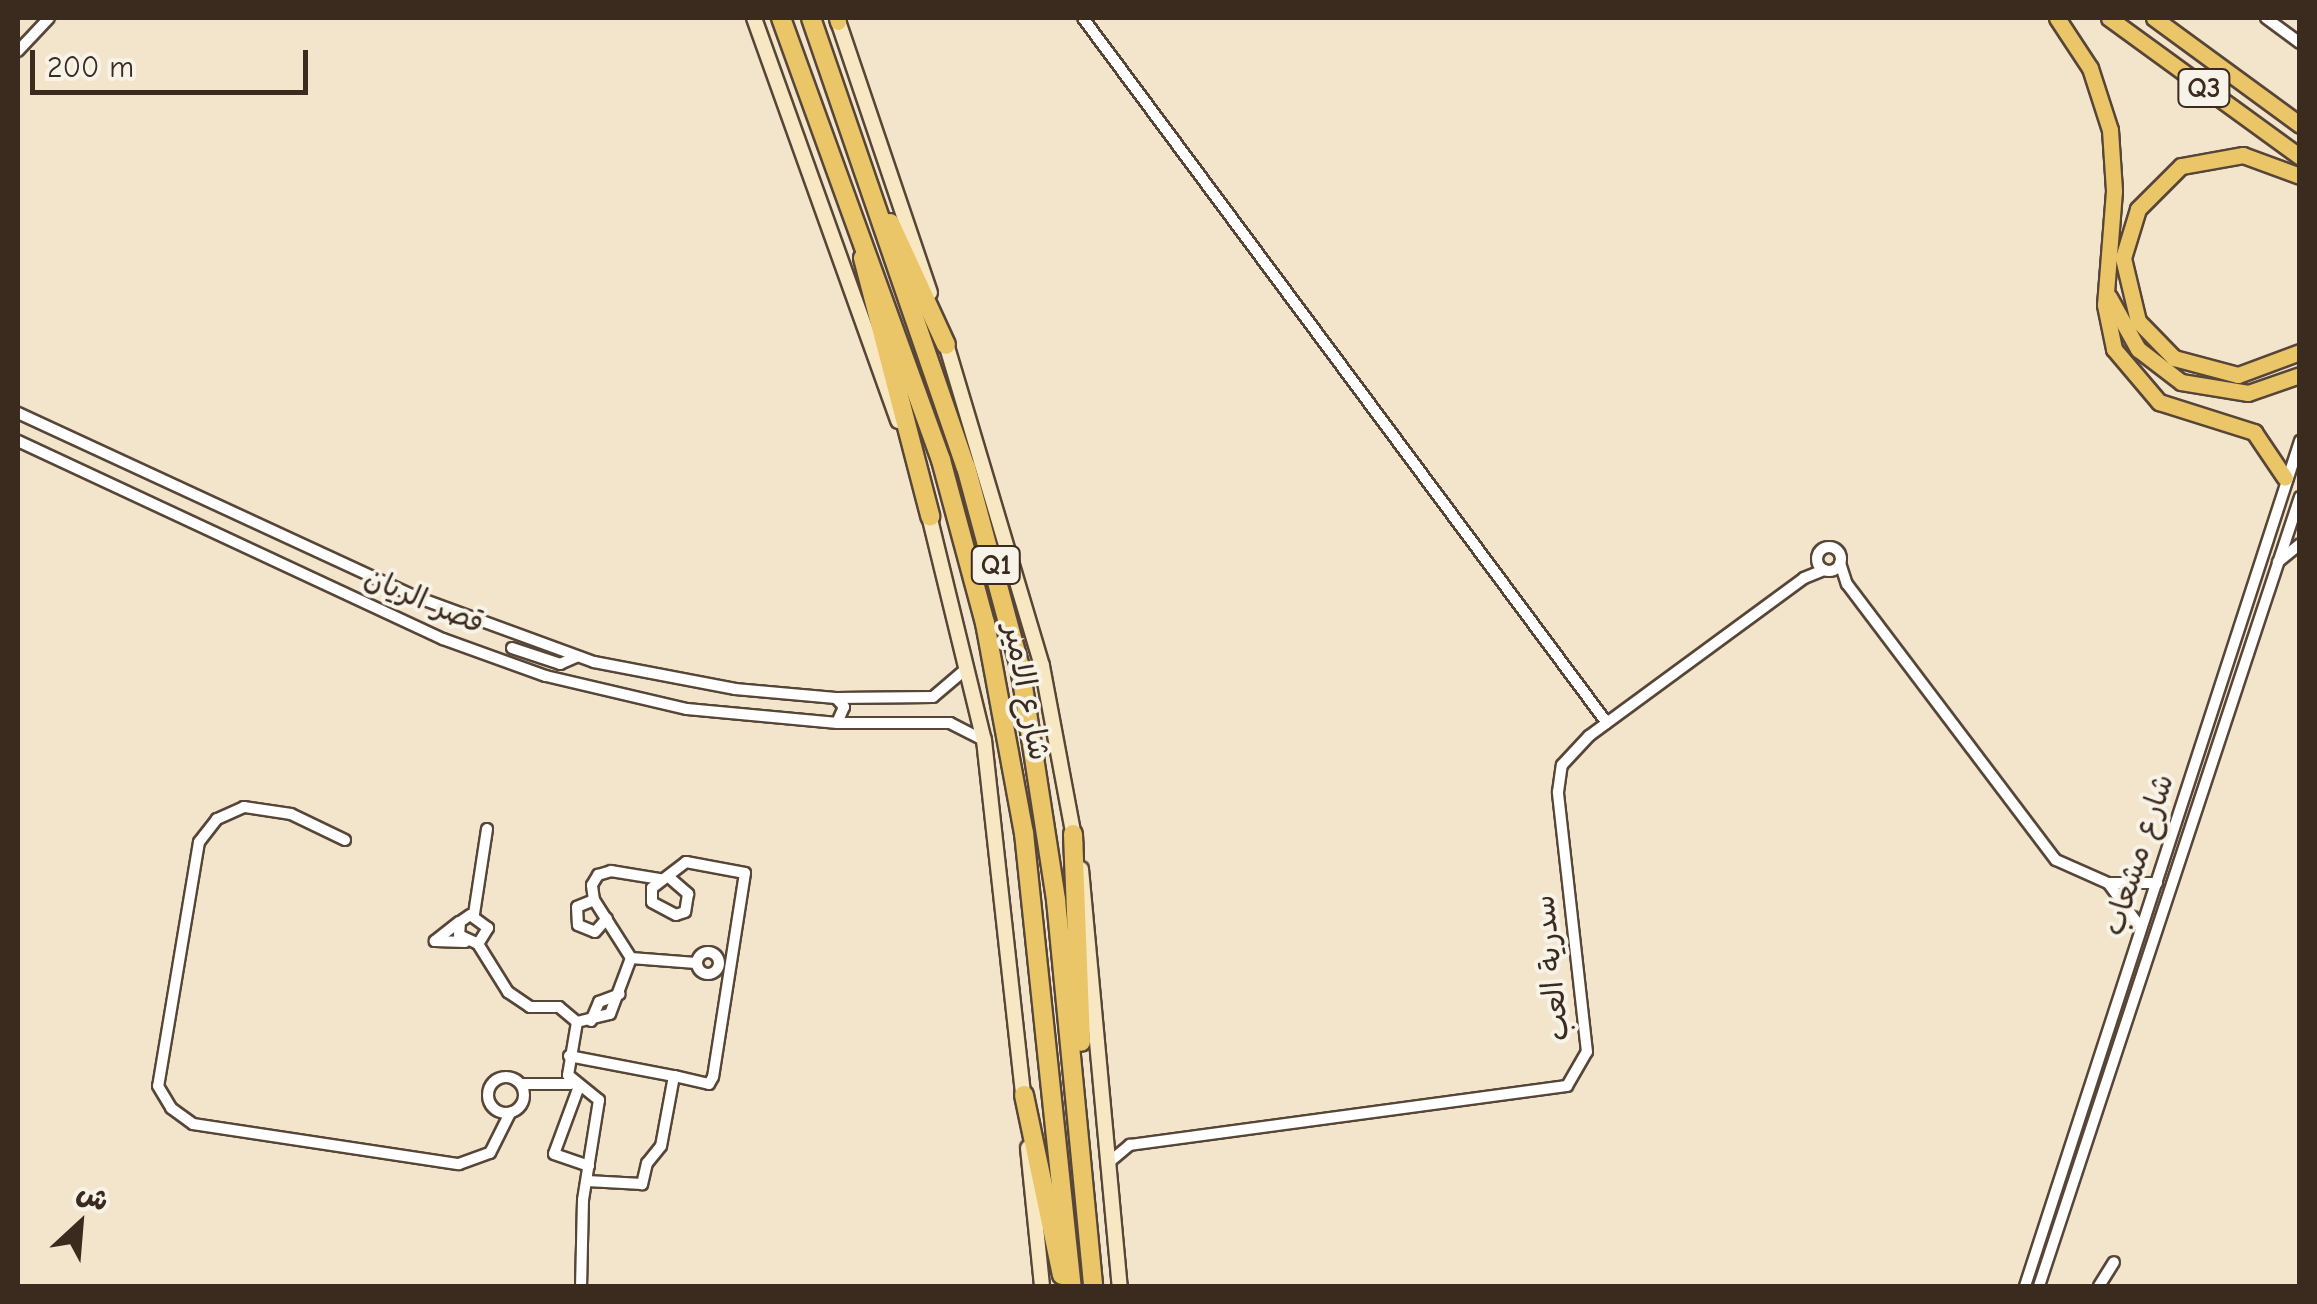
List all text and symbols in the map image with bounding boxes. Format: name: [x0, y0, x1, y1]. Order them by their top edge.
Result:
scale bar: [35, 30, 312, 92]
text: 200 m: [47, 50, 134, 85]
road number: Q3: [2176, 65, 2232, 111]
road number: Q1: [968, 542, 1024, 588]
street label: قصر الريان: [359, 560, 489, 642]
street label: شارع الامير: [995, 620, 1057, 764]
street label: شارع مشعاب: [2096, 770, 2182, 940]
street label: سدرية العب: [1526, 893, 1578, 1043]
north arrow: [30, 1174, 130, 1274]
text: ش: [72, 1176, 114, 1218]

